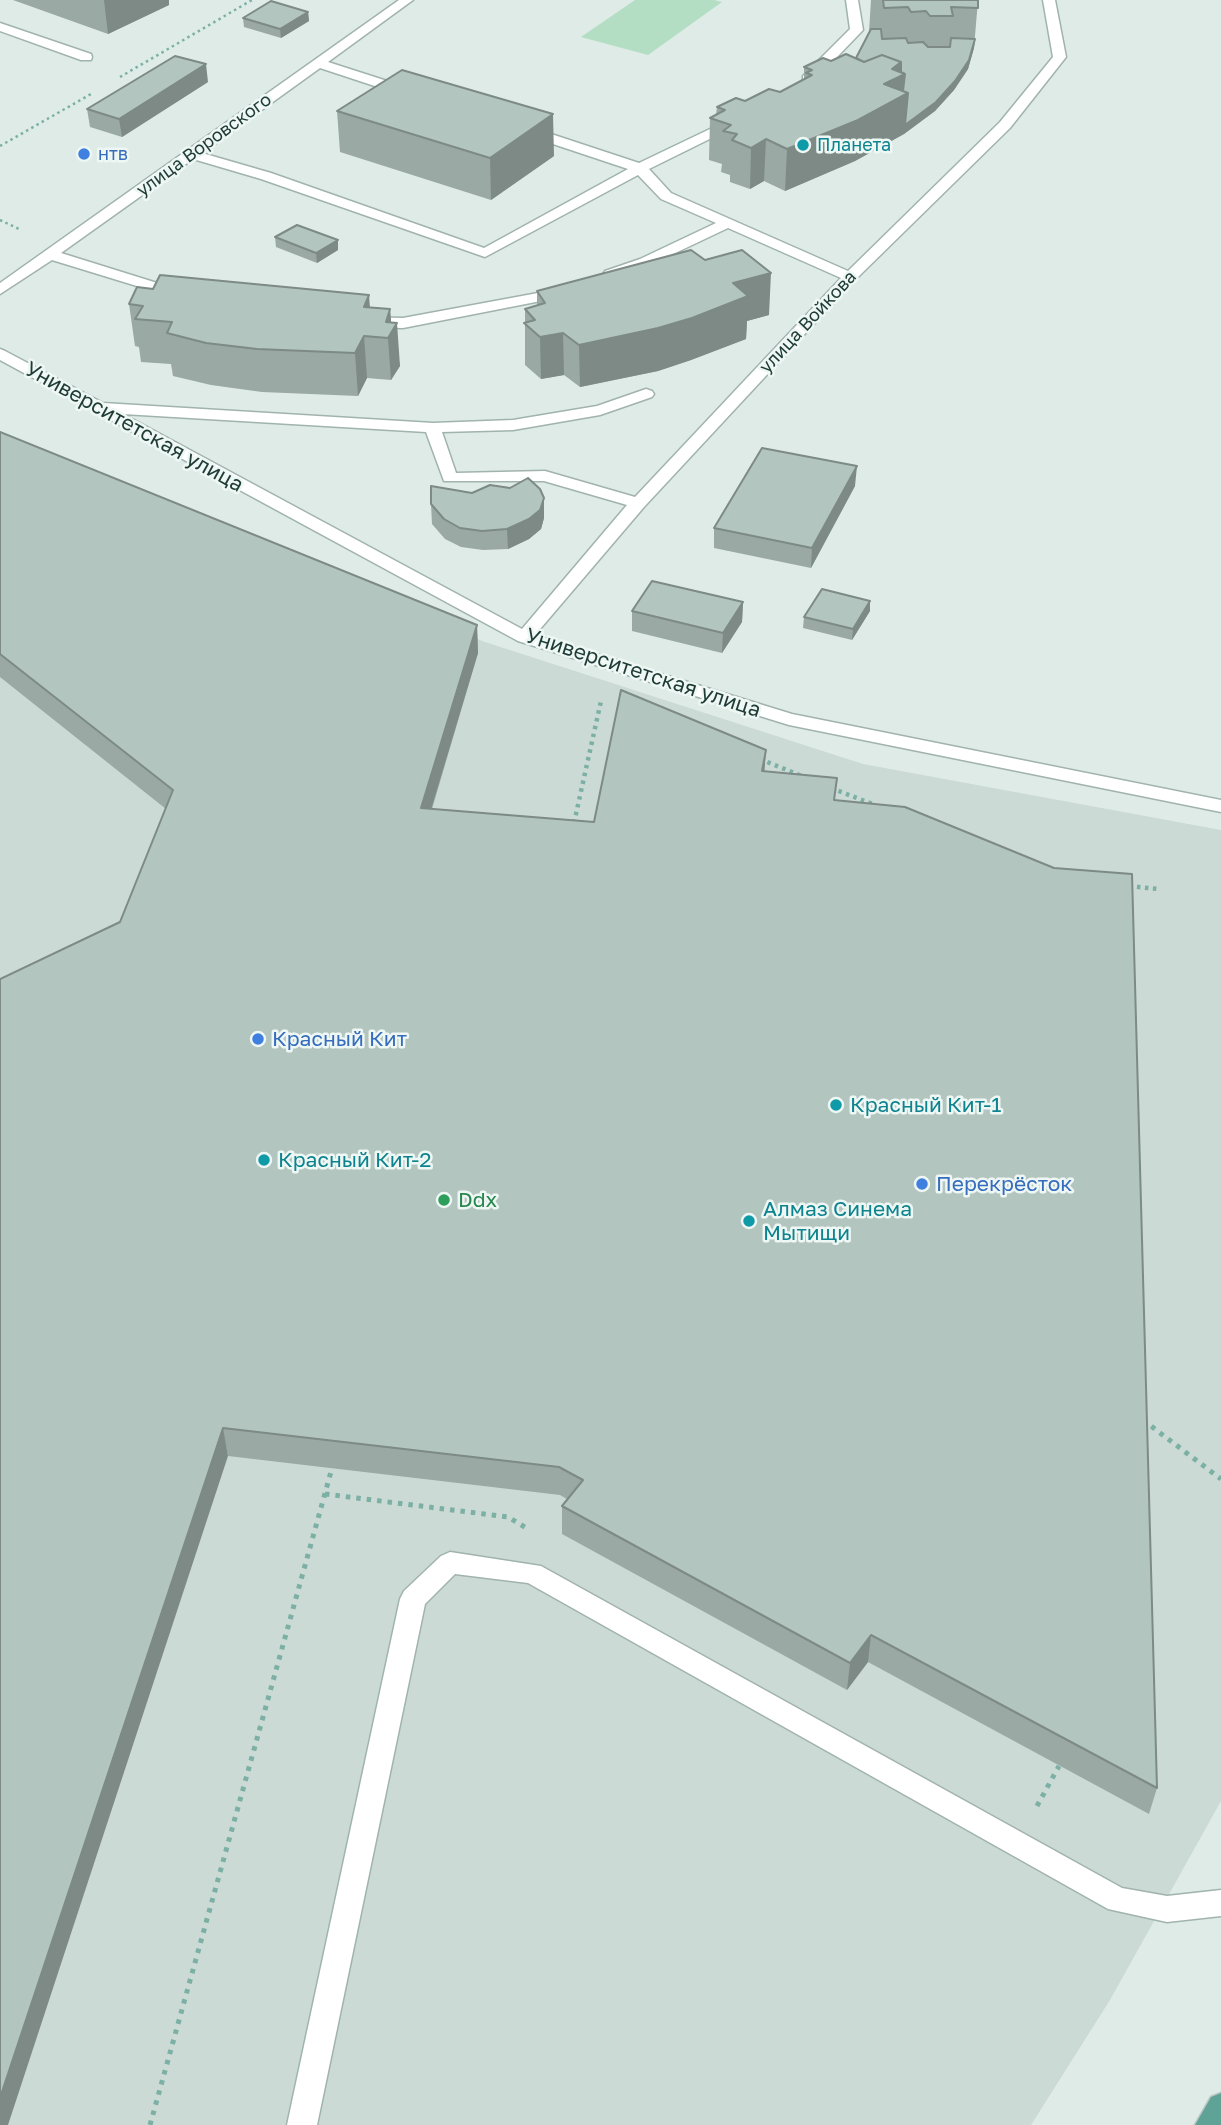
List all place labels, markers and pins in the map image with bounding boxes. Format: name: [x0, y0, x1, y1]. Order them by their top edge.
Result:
place label: Планета: [817, 134, 891, 156]
marker: Планета: [795, 137, 811, 153]
place label: нтв: [98, 143, 128, 165]
marker: нтв: [76, 146, 92, 162]
place label: Красный Кит: [272, 1026, 407, 1052]
marker: Красный Кит: [250, 1031, 266, 1047]
place label: Красный Кит-1: [850, 1092, 1001, 1118]
marker: Красный Кит-1: [828, 1097, 844, 1113]
place label: Красный Кит-2: [278, 1147, 431, 1173]
marker: Красный Кит-2: [256, 1152, 272, 1168]
place label: Перекрёсток: [936, 1171, 1072, 1197]
marker: Перекрёсток: [914, 1176, 930, 1192]
place label: Ddx: [458, 1187, 497, 1213]
marker: Ddx: [436, 1192, 452, 1208]
place label: Алмаз Синема Мытищи: [763, 1196, 912, 1246]
marker: Алмаз Синема Мытищи: [741, 1213, 757, 1229]

